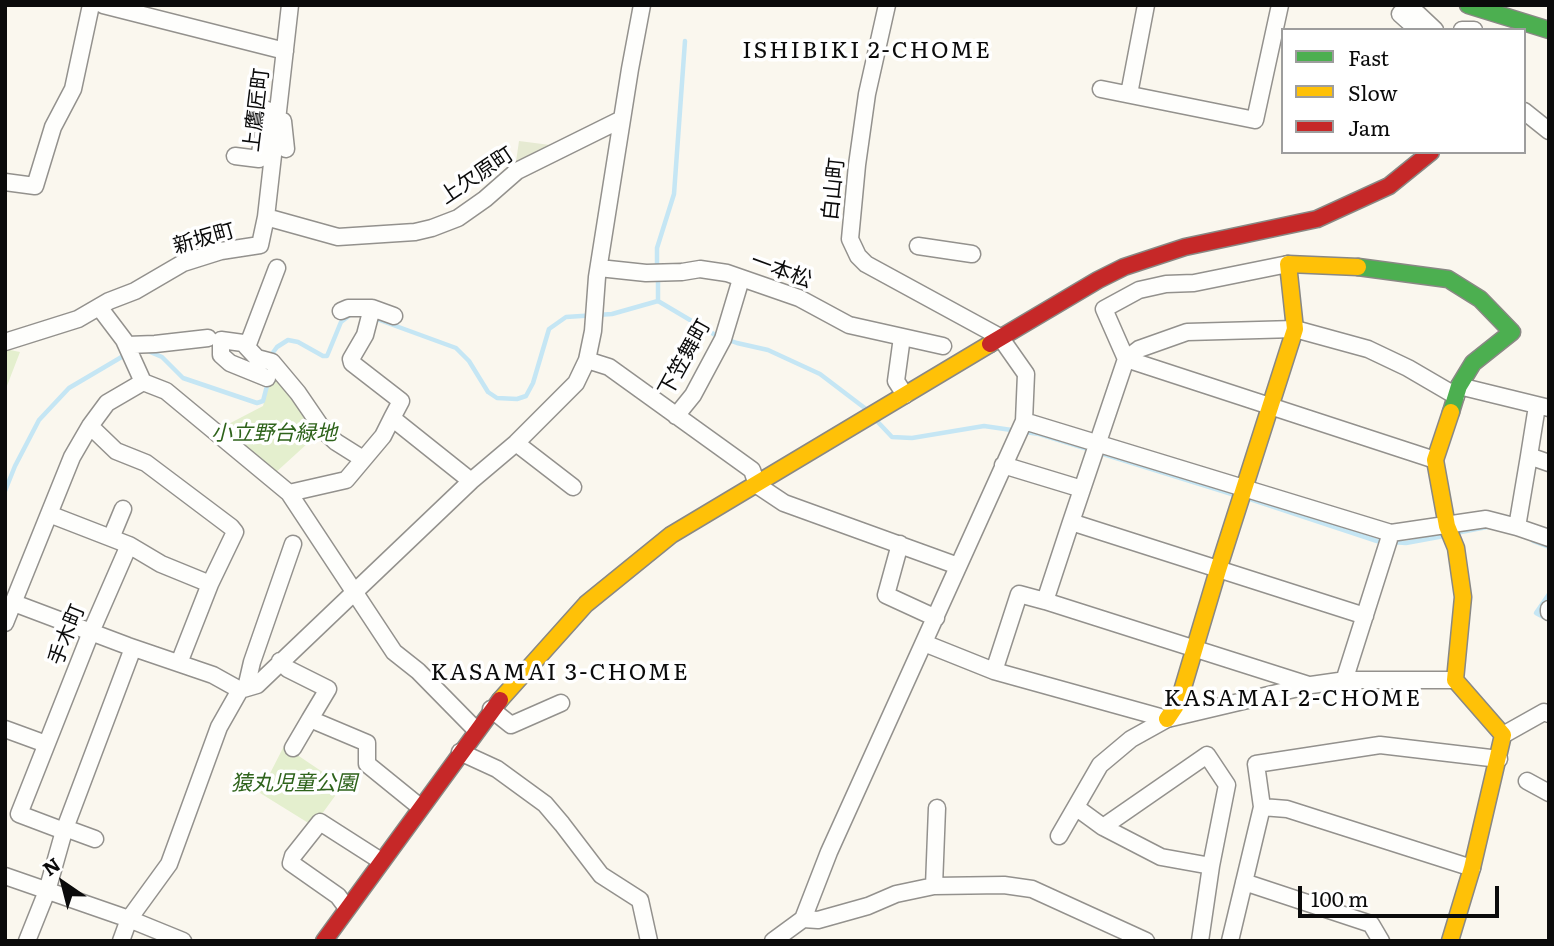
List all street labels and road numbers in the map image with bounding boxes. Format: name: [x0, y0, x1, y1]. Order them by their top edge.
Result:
street label: 上鷹匠町: [239, 67, 275, 153]
street label: 上欠原町: [435, 142, 519, 210]
street label: 白山町: [818, 156, 850, 222]
street label: 新坂町: [170, 218, 238, 260]
street label: 一本松: [747, 248, 815, 294]
street label: 下笠舞町: [654, 315, 716, 401]
street label: 手木町: [44, 601, 90, 669]

